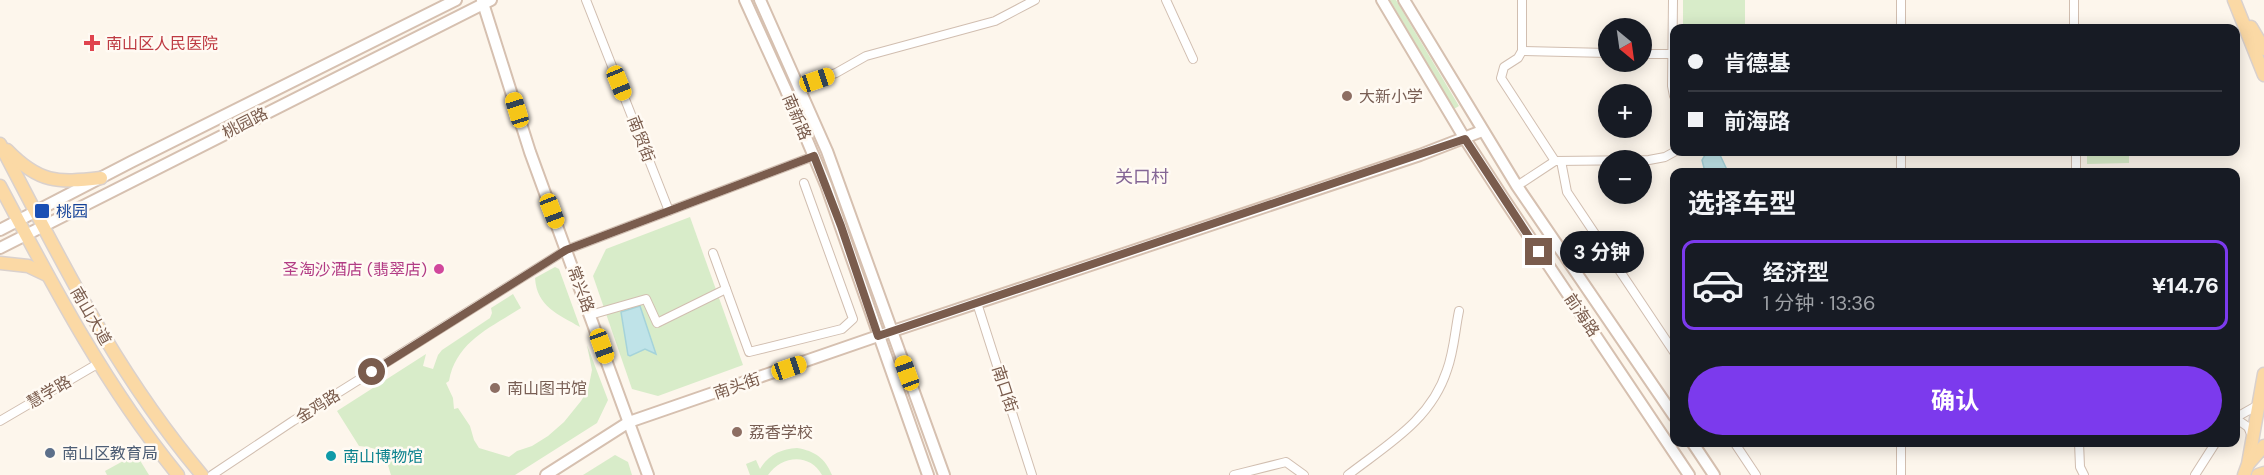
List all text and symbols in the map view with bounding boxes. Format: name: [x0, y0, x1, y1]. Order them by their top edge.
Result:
north arrow: [1598, 18, 1652, 72]
map controls: [1598, 18, 1652, 204]
place label: 南山区人民医院: [106, 33, 218, 54]
marker: 南山区人民医院: [83, 34, 101, 52]
text: 肯德基: [1724, 49, 1790, 78]
car: [604, 63, 634, 103]
car: [797, 66, 837, 94]
button: +: [1598, 84, 1652, 138]
place label: 大新小学: [1359, 86, 1423, 107]
marker: 大新小学: [1340, 89, 1354, 103]
car: [503, 90, 531, 130]
street label: 南新路: [778, 91, 816, 143]
street label: 桃园路: [219, 103, 271, 143]
text: 前海路: [1724, 107, 1790, 136]
street label: 南贸街: [623, 113, 659, 165]
button: −: [1598, 150, 1652, 204]
district label: 关口村: [1115, 165, 1169, 189]
text: 选择车型: [1688, 186, 1796, 221]
car: [537, 191, 567, 231]
place label: 桃园: [56, 201, 88, 222]
marker: 桃园: [33, 202, 51, 220]
callout: 3 分钟: [1560, 231, 1644, 273]
route end: [1525, 238, 1552, 265]
text: 3 分钟: [1574, 239, 1630, 265]
icon: car: [1691, 258, 1745, 312]
text: 经济型: [1763, 258, 1829, 287]
place label: 圣淘沙酒店 (翡翠店): [283, 259, 427, 280]
marker: 圣淘沙酒店 (翡翠店): [432, 262, 446, 276]
street label: 常兴路: [563, 263, 599, 315]
text: ¥14.76: [2152, 271, 2219, 300]
street label: 南山大道: [66, 283, 116, 349]
street label: 前海路: [1560, 289, 1604, 341]
text: 1 分钟 · 13:36: [1763, 290, 1876, 316]
car: [587, 326, 617, 366]
car: [892, 353, 922, 393]
car: [769, 354, 809, 382]
route start: [358, 358, 385, 385]
street label: 南口街: [988, 363, 1022, 415]
button: 确认: [1688, 366, 2222, 435]
street label: 南头街: [711, 368, 763, 404]
street label: 慧学路: [23, 371, 75, 413]
place label: 南山图书馆: [507, 378, 587, 399]
marker: 南山图书馆: [488, 381, 502, 395]
street label: 金鸡路: [292, 384, 344, 428]
place label: 荔香学校: [749, 422, 813, 443]
marker: 荔香学校: [730, 425, 744, 439]
place label: 南山区教育局: [62, 443, 158, 464]
marker: 南山区教育局: [43, 446, 57, 460]
place label: 南山博物馆: [343, 446, 423, 467]
marker: 南山博物馆: [324, 449, 338, 463]

